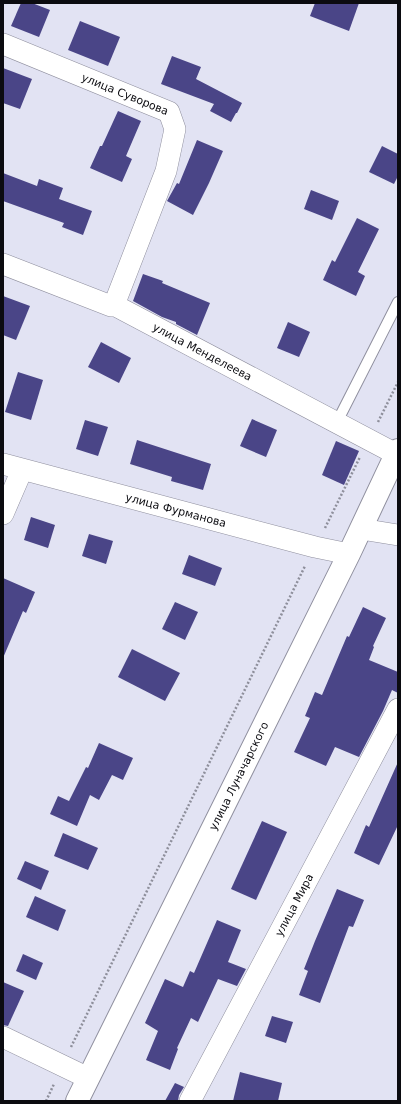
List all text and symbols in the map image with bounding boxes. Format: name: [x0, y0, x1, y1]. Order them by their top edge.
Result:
street label: улица Суворова: [80, 70, 171, 118]
street label: улица Менделеева: [151, 320, 254, 383]
street label: улица Фурманова: [124, 490, 228, 530]
street label: улица Луначарского: [206, 719, 271, 832]
street label: улица Мира: [272, 871, 316, 938]

